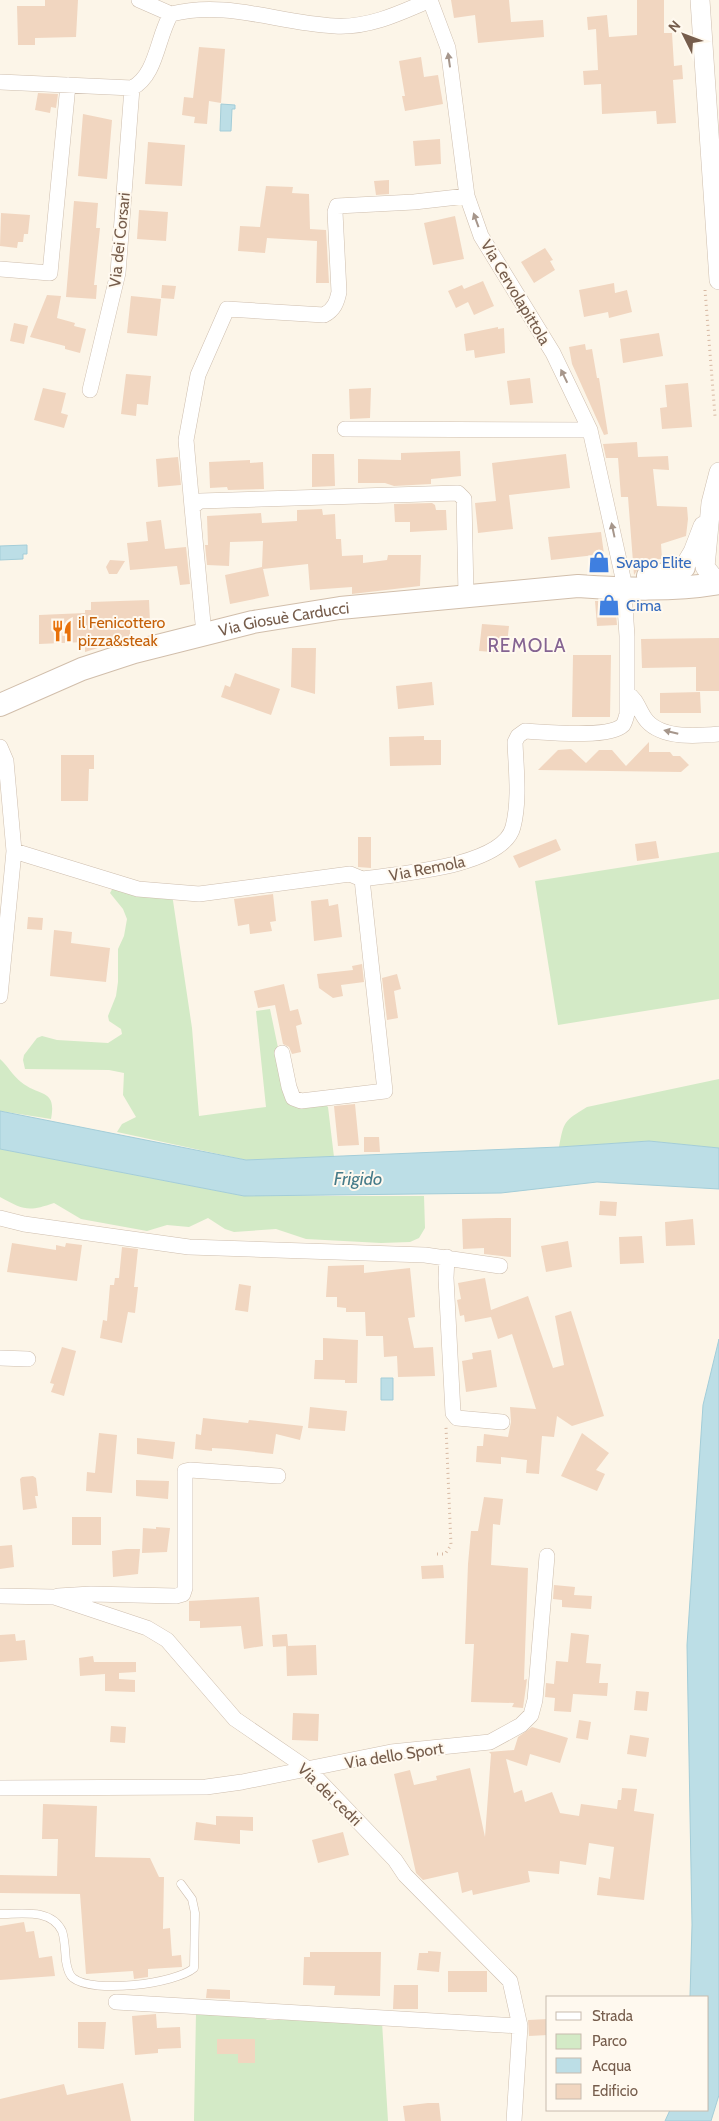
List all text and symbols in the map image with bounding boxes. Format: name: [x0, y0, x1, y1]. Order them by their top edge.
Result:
north arrow: [659, 10, 709, 60]
text: N: [664, 17, 684, 36]
one-way arrow: [445, 51, 453, 67]
street label: Via dei Corsari: [105, 192, 134, 289]
one-way arrow: [472, 212, 479, 227]
street label: Via Cervolapittola: [477, 236, 555, 349]
one-way arrow: [560, 369, 568, 383]
one-way arrow: [608, 522, 616, 538]
shop icon: Svapo Elite: [586, 549, 612, 575]
place label: Svapo Elite: [616, 553, 691, 572]
shop icon: Cima: [596, 592, 622, 618]
place label: Cima: [626, 596, 662, 615]
street label: Via Giosuè Carducci: [217, 598, 350, 640]
place label: il Fenicottero pizza&steak: [78, 613, 166, 650]
restaurant icon: il Fenicottero pizza&steak: [49, 618, 75, 644]
district label: REMOLA: [487, 634, 567, 657]
one-way arrow: [663, 728, 678, 736]
street label: Via Remola: [388, 852, 467, 885]
water label: Frigido: [334, 1168, 382, 1190]
street label: Via dello Sport: [343, 1738, 445, 1773]
street label: Via dei cedri: [294, 1759, 366, 1830]
legend: [546, 1996, 709, 2111]
text: Strada: [592, 2007, 634, 2025]
text: Parco: [592, 2032, 627, 2050]
text: Acqua: [592, 2057, 632, 2075]
text: Edificio: [592, 2082, 638, 2100]

